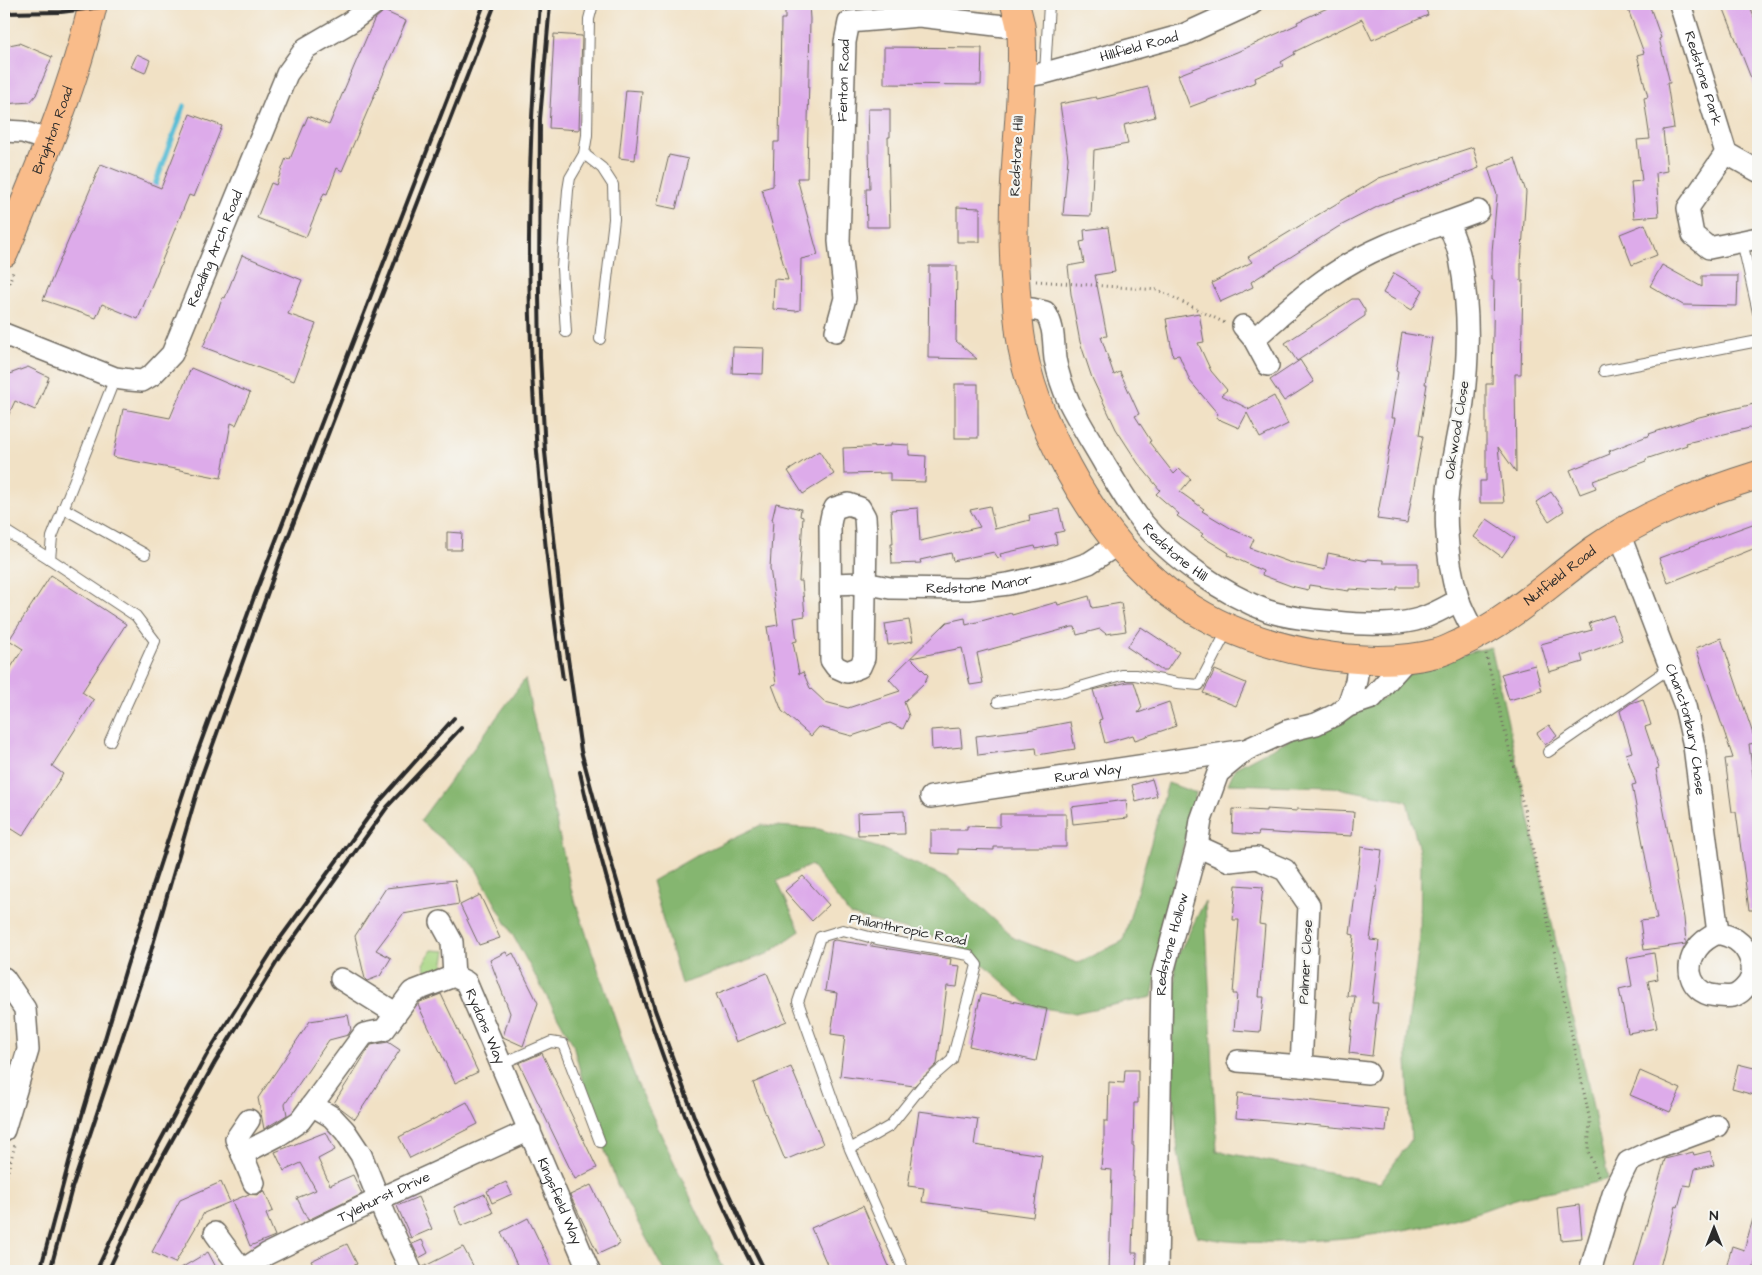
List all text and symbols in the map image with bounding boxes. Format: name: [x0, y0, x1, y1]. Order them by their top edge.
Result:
street label: Hillfield Road: [1098, 27, 1180, 67]
street label: Redstone Park: [1679, 29, 1727, 129]
street label: Fenton Road: [833, 39, 855, 122]
street label: Brighton Road: [27, 84, 79, 177]
street label: Redstone Hill: [1005, 115, 1029, 197]
street label: Reading Arch Road: [182, 188, 248, 310]
street label: Oakwood Close: [1439, 379, 1475, 481]
street label: Redstone Hill: [1138, 519, 1212, 587]
street label: Nutfield Road: [1520, 542, 1600, 611]
street label: Redstone Manor: [926, 569, 1034, 599]
street label: Chanctonbury Chase: [1660, 661, 1710, 797]
street label: Rural Way: [1053, 759, 1124, 788]
street label: Redstone Hollow: [1152, 891, 1194, 996]
street label: Philanthropic Road: [848, 909, 968, 951]
street label: Palmer Close: [1294, 919, 1318, 1005]
street label: Rydons Way: [460, 986, 510, 1068]
street label: Kingsfield Way: [532, 1155, 587, 1248]
street label: Tylehurst Drive: [334, 1167, 434, 1228]
north arrow: [1690, 1202, 1740, 1252]
text: N: [1710, 1206, 1719, 1226]

